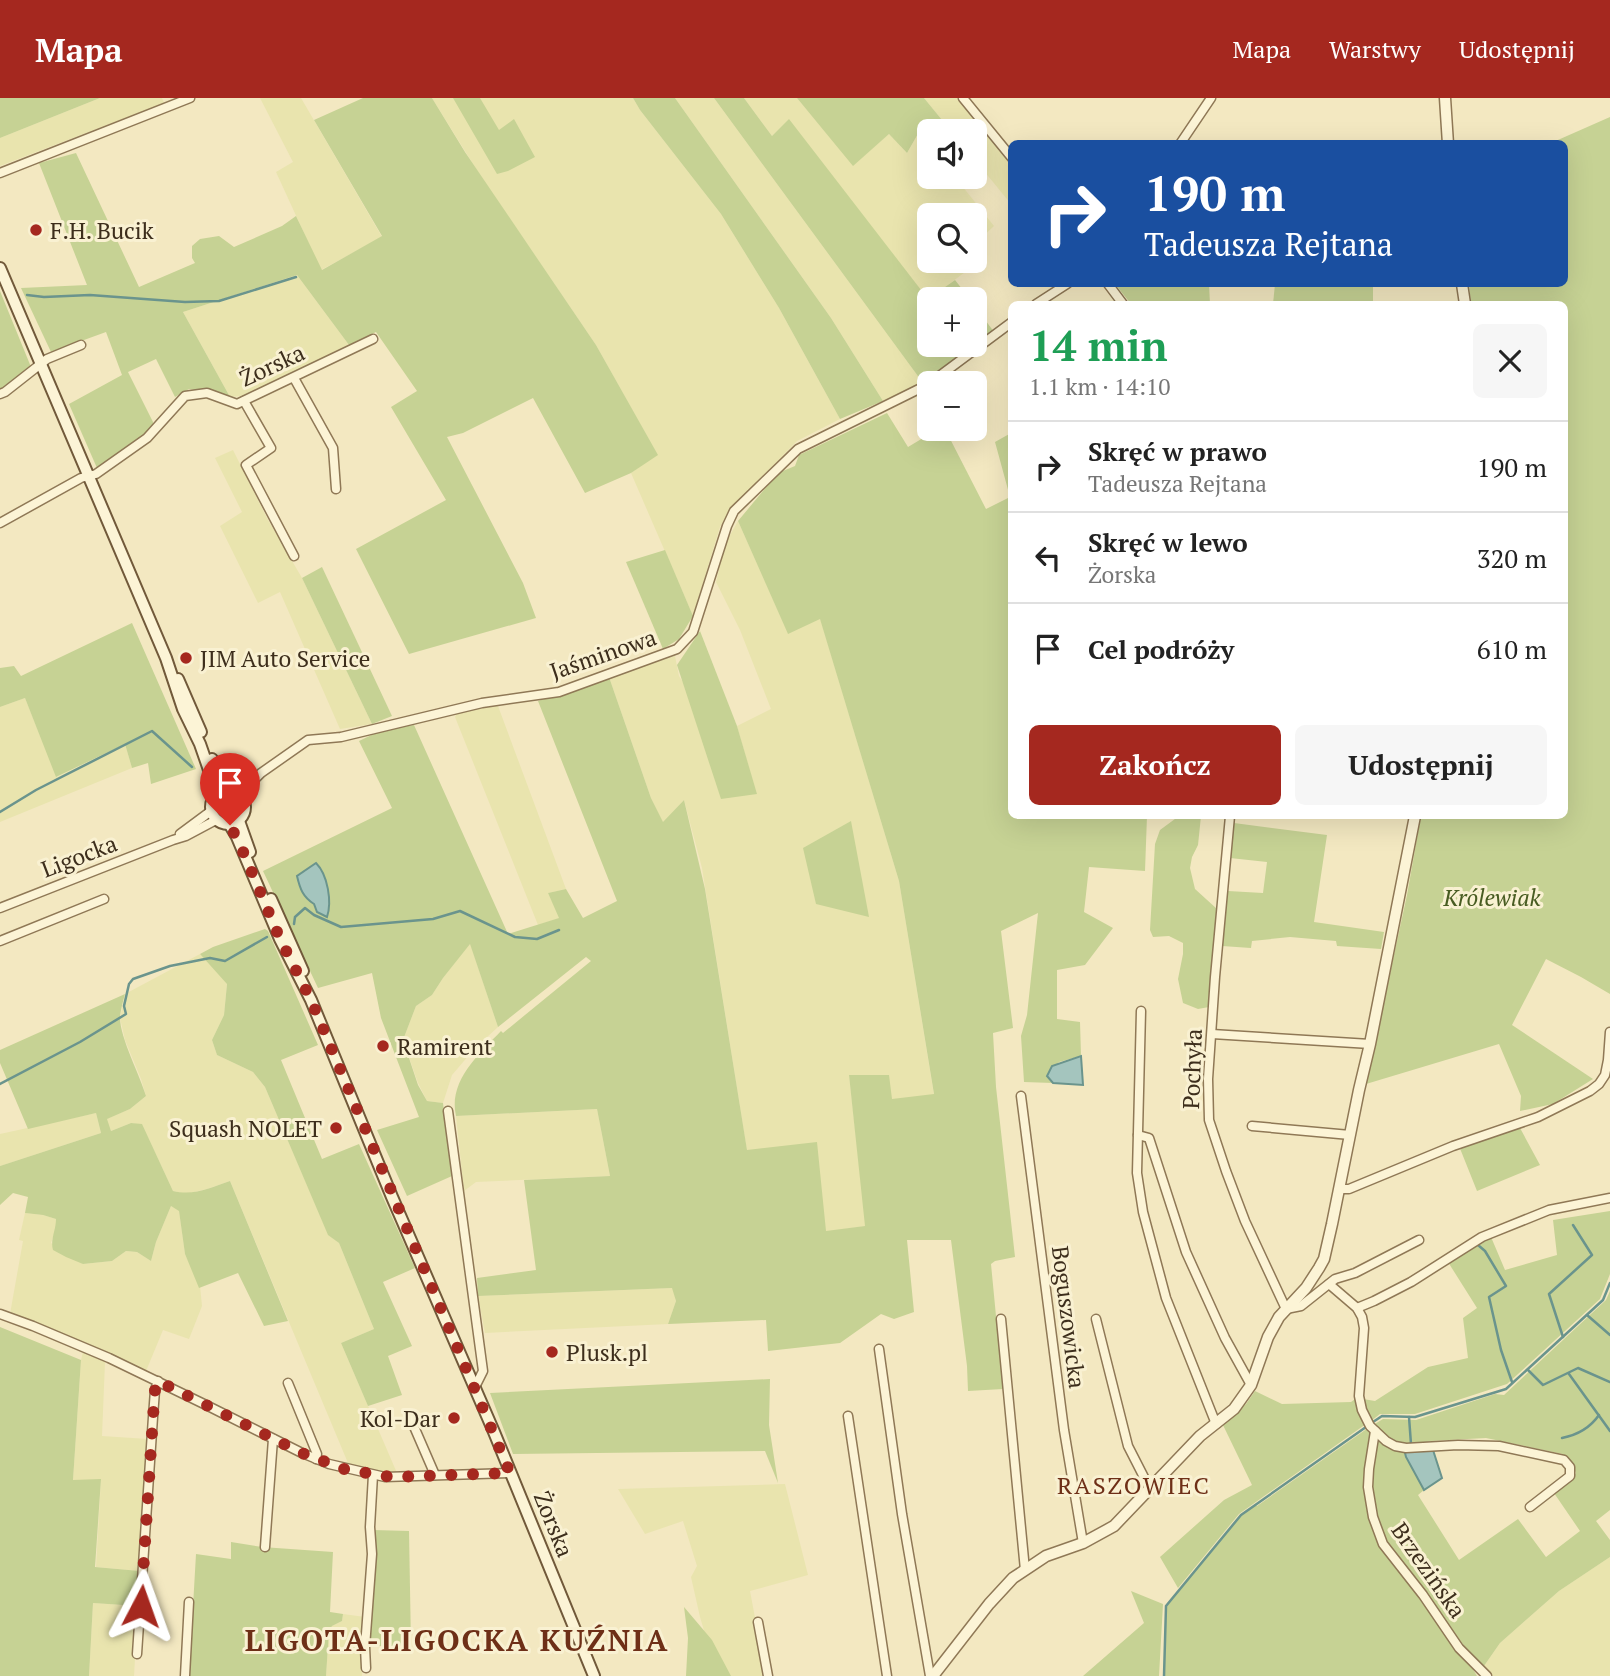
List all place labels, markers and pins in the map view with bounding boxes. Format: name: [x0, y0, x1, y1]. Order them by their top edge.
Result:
place label: F.H. Bucik: [50, 215, 154, 246]
marker: F.H. Bucik: [28, 222, 44, 238]
place label: JIM Auto Service: [200, 643, 370, 674]
marker: JIM Auto Service: [178, 650, 194, 666]
pin: [200, 753, 260, 825]
place label: Ramirent: [397, 1031, 493, 1062]
marker: Ramirent: [375, 1038, 391, 1054]
place label: Squash NOLET: [169, 1113, 322, 1144]
marker: Squash NOLET: [328, 1120, 344, 1136]
place label: Plusk.pl: [566, 1337, 648, 1368]
marker: Plusk.pl: [544, 1344, 560, 1360]
place label: Kol-Dar: [360, 1403, 440, 1434]
marker: Kol-Dar: [446, 1410, 462, 1426]

